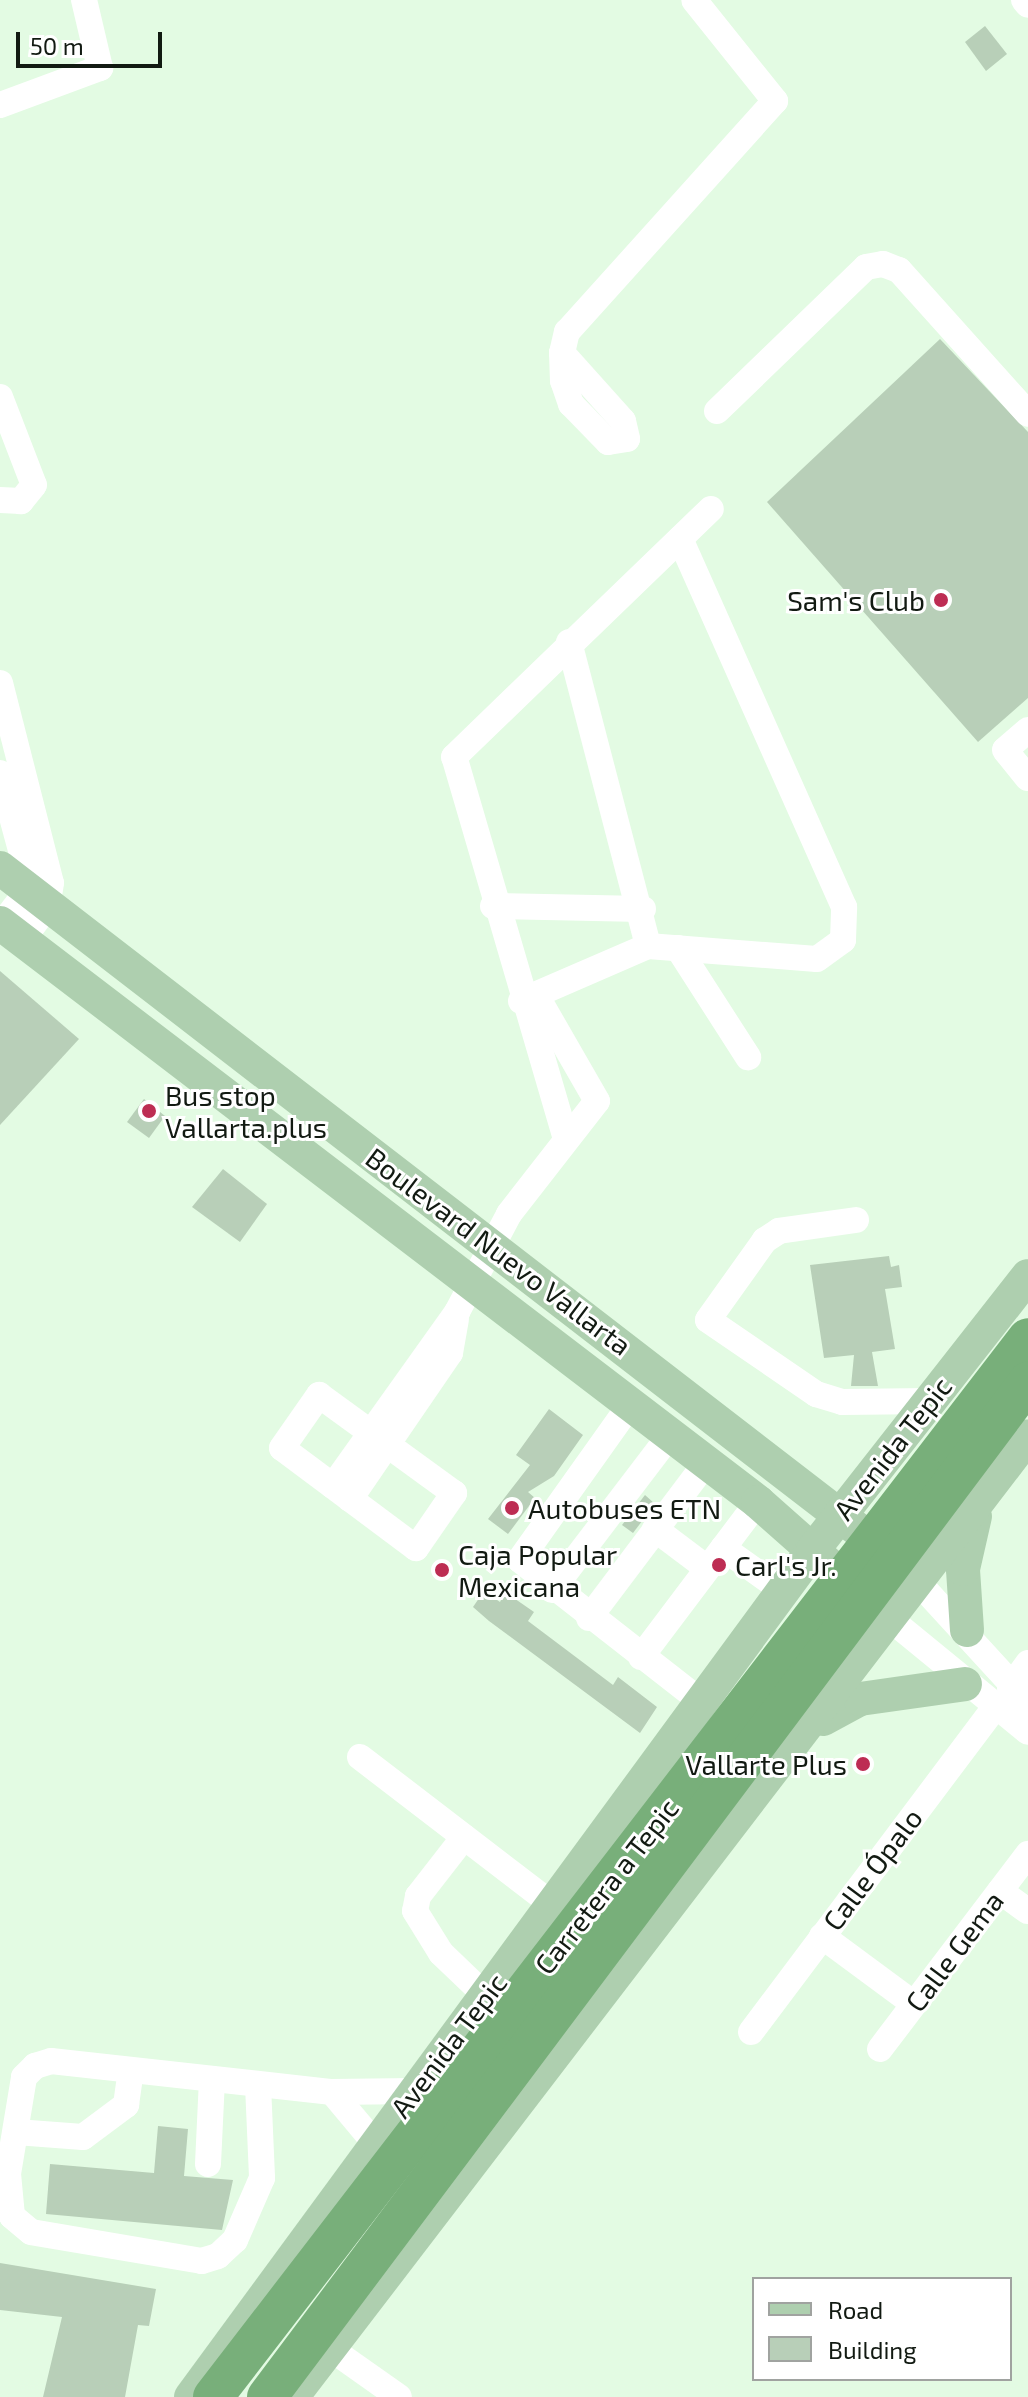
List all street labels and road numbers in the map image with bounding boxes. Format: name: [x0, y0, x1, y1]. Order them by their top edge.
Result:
street label: Boulevard Nuevo Vallarta: [359, 1140, 639, 1362]
street label: Avenida Tepic: [826, 1370, 958, 1526]
street label: Carretera a Tepic: [527, 1791, 685, 1981]
street label: Calle Ópalo: [815, 1801, 929, 1937]
street label: Calle Gema: [898, 1884, 1010, 2018]
street label: Avenida Tepic: [383, 1966, 513, 2124]

